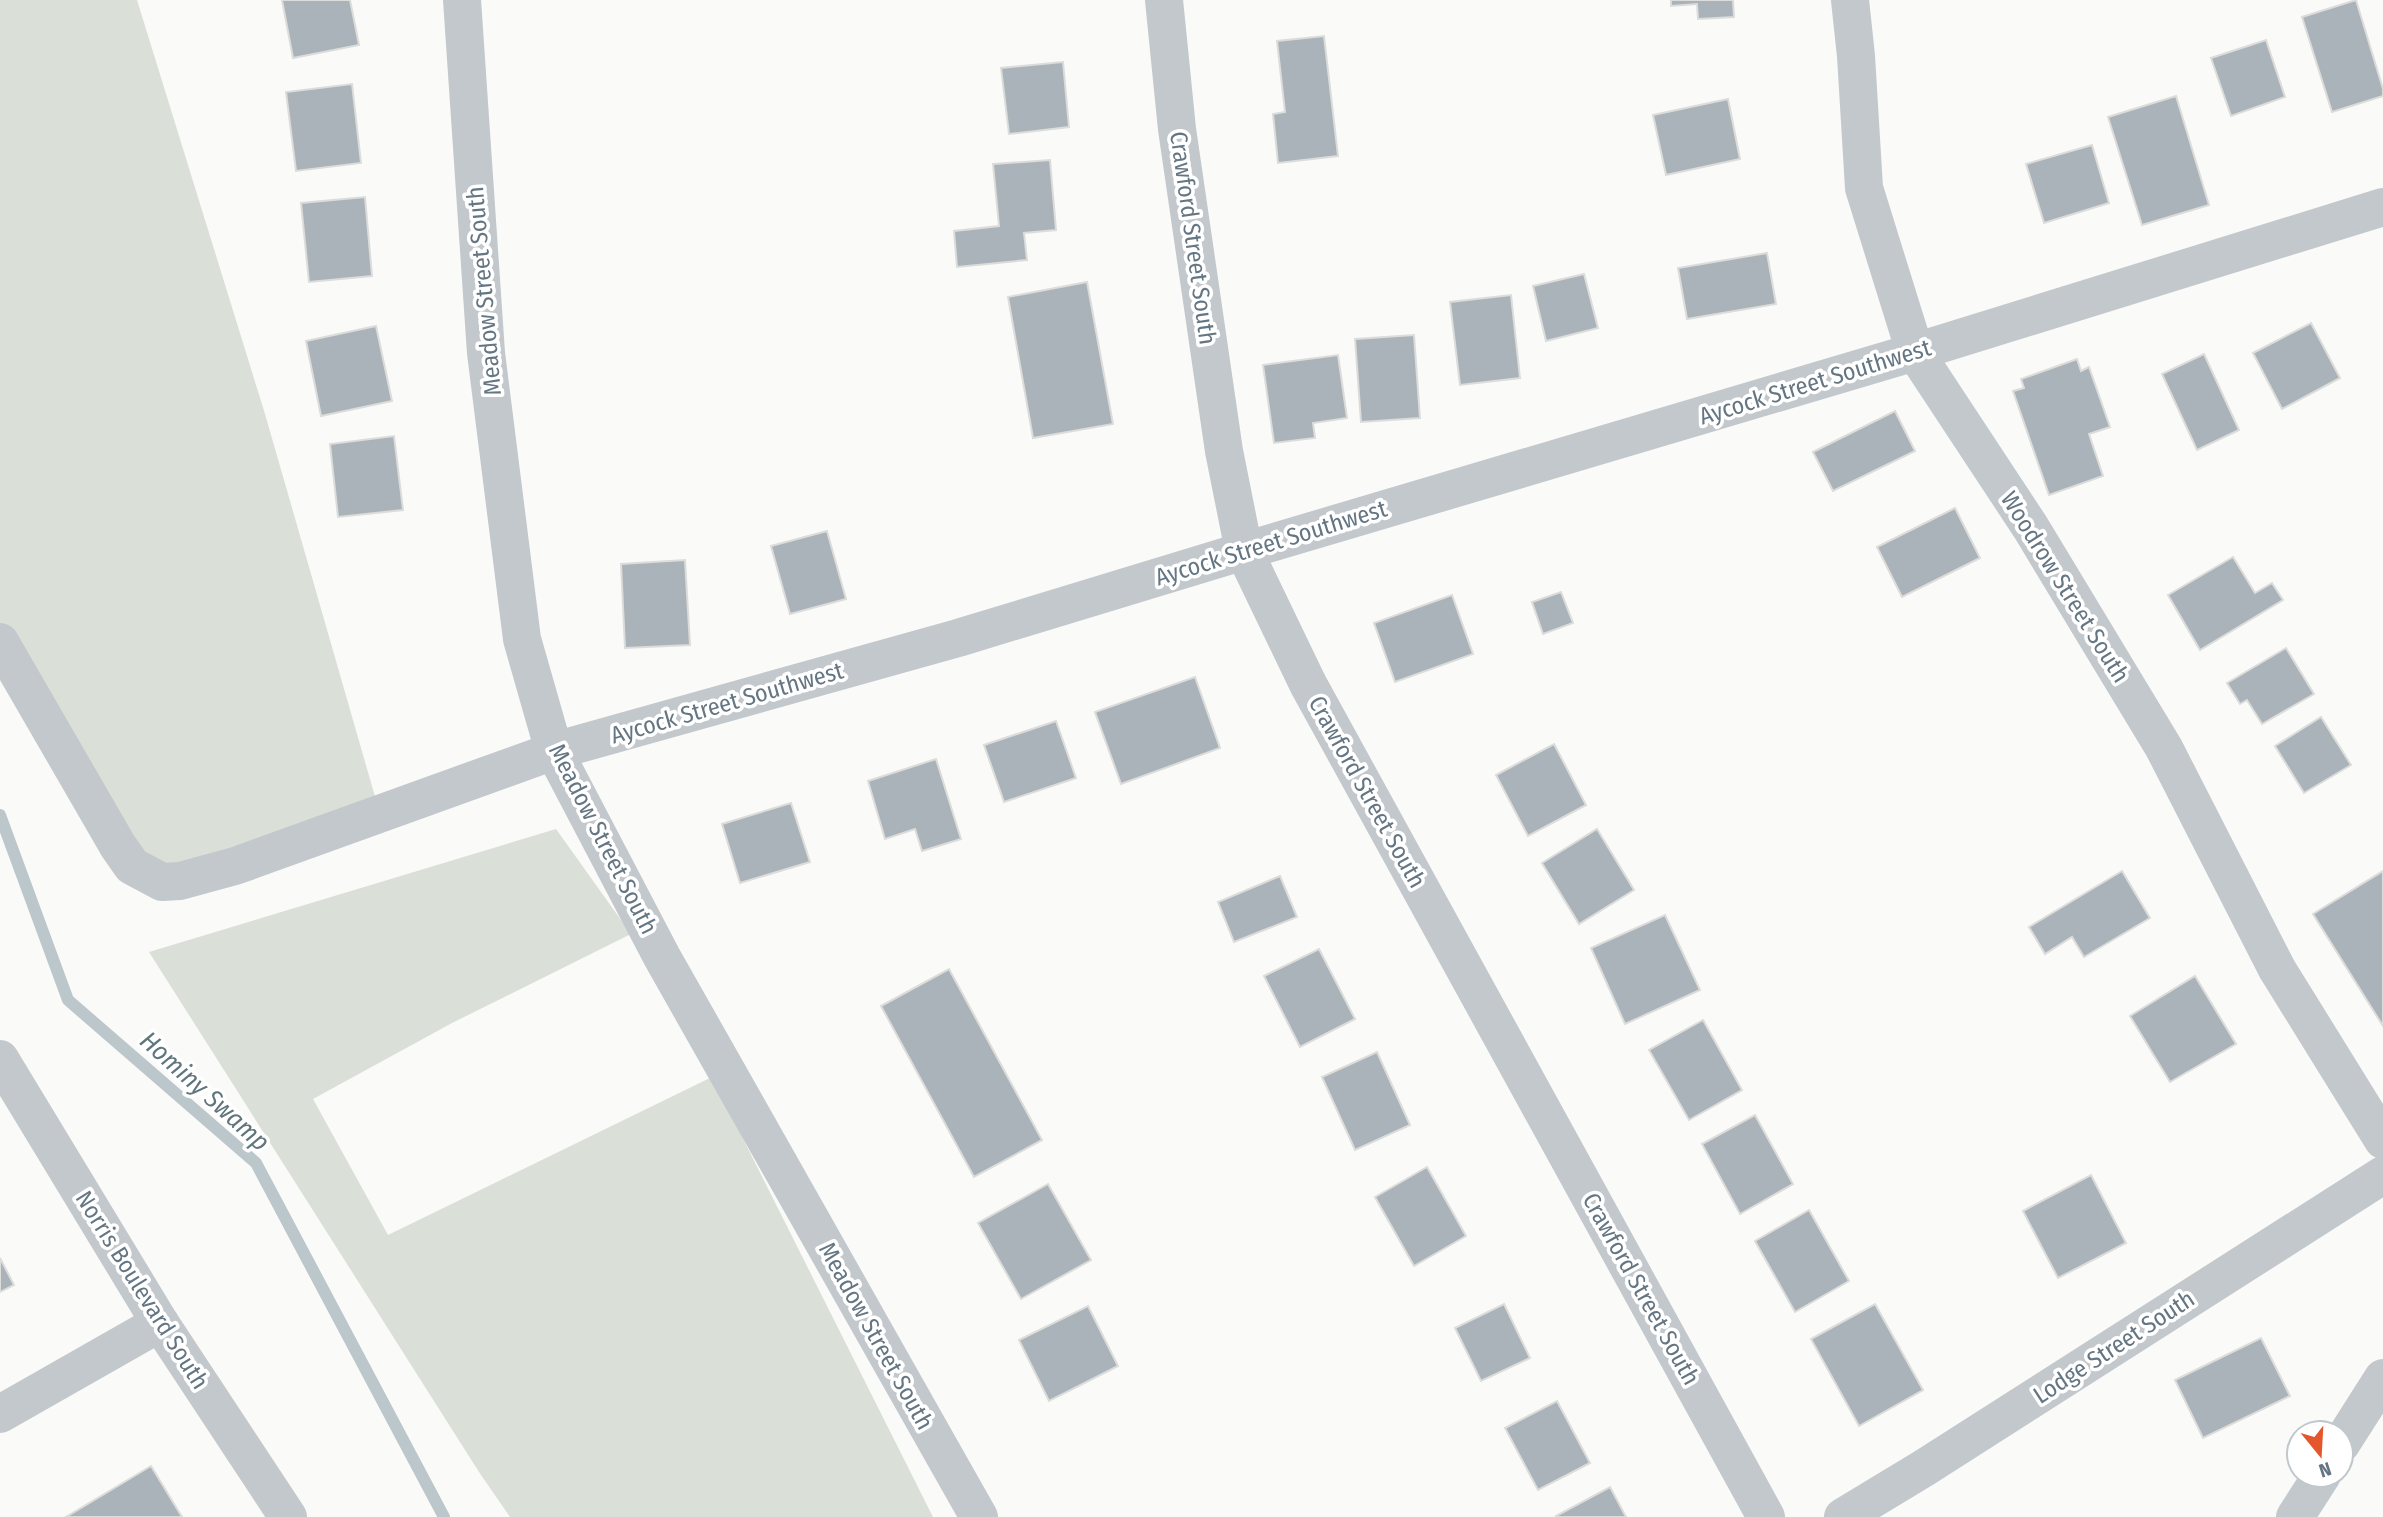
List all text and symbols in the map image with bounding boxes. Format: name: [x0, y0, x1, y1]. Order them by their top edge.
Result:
street label: Crawford Street South: [1164, 130, 1222, 346]
street label: Meadow Street South: [461, 185, 507, 397]
street label: Aycock Street Southwest: [1696, 333, 1934, 431]
street label: Woodrow Street South: [1995, 486, 2135, 688]
street label: Aycock Street Southwest: [1152, 494, 1390, 592]
street label: Aycock Street Southwest: [607, 656, 847, 750]
street label: Crawford Street South: [1303, 691, 1431, 893]
street label: Meadow Street South: [543, 739, 663, 939]
water label: Hominy Swamp: [134, 1025, 276, 1158]
street label: Norris Boulevard South: [70, 1186, 214, 1394]
street label: Crawford Street South: [1577, 1188, 1705, 1390]
street label: Meadow Street South: [813, 1238, 939, 1434]
street label: Lodge Street South: [2028, 1285, 2200, 1409]
north arrow: [2285, 1419, 2355, 1489]
text: N: [2316, 1457, 2334, 1482]

